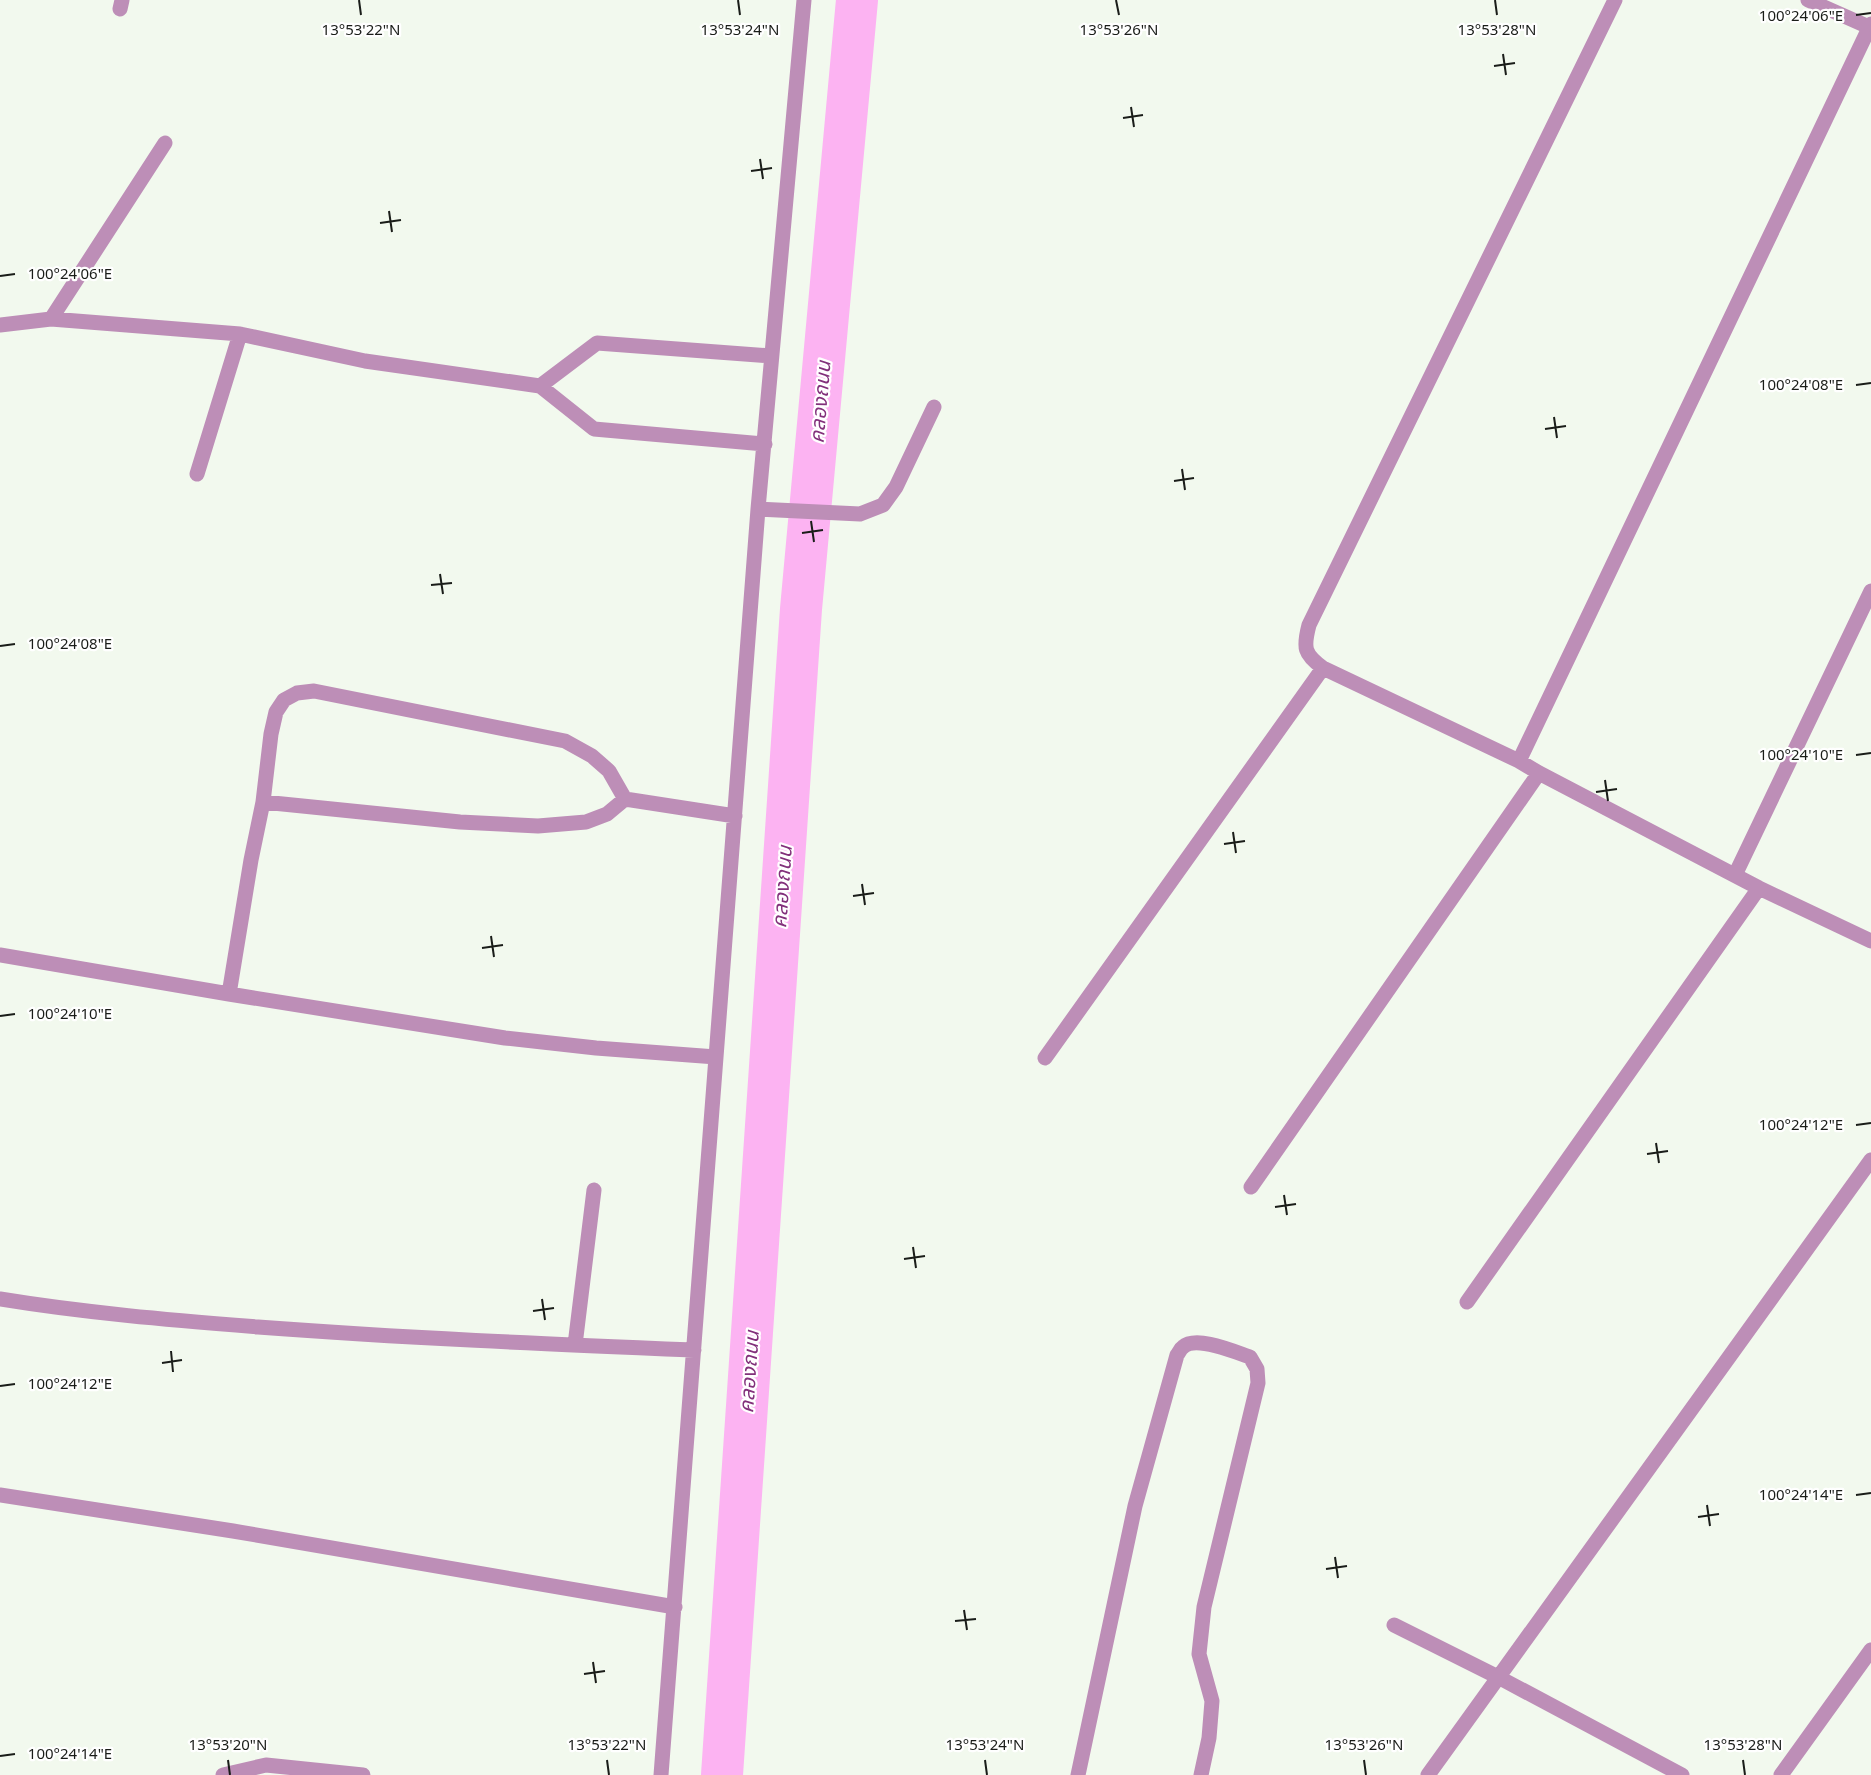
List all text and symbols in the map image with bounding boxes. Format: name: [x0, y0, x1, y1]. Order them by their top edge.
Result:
text: 100°24'06"E: [1759, 5, 1843, 28]
text: 13°53'22"N: [322, 19, 400, 42]
text: 13°53'24"N: [701, 19, 779, 42]
text: 13°53'26"N: [1080, 19, 1158, 42]
text: 13°53'28"N: [1458, 19, 1536, 42]
text: 100°24'06"E: [28, 263, 112, 286]
water label: คลองถนน: [802, 358, 840, 444]
text: 100°24'08"E: [1759, 374, 1843, 397]
text: 100°24'08"E: [28, 633, 112, 656]
text: 100°24'10"E: [1759, 744, 1843, 767]
water label: คลองถนน: [765, 843, 801, 929]
text: 100°24'10"E: [28, 1003, 112, 1026]
text: 100°24'12"E: [1759, 1114, 1843, 1137]
water label: คลองถนน: [732, 1328, 768, 1414]
text: 100°24'12"E: [28, 1373, 112, 1396]
text: 100°24'14"E: [1759, 1484, 1843, 1507]
text: 13°53'20"N: [189, 1734, 267, 1757]
text: 13°53'22"N: [568, 1734, 646, 1757]
text: 13°53'24"N: [946, 1734, 1024, 1757]
text: 13°53'26"N: [1325, 1734, 1403, 1757]
text: 13°53'28"N: [1704, 1734, 1782, 1757]
text: 100°24'14"E: [28, 1743, 112, 1766]

